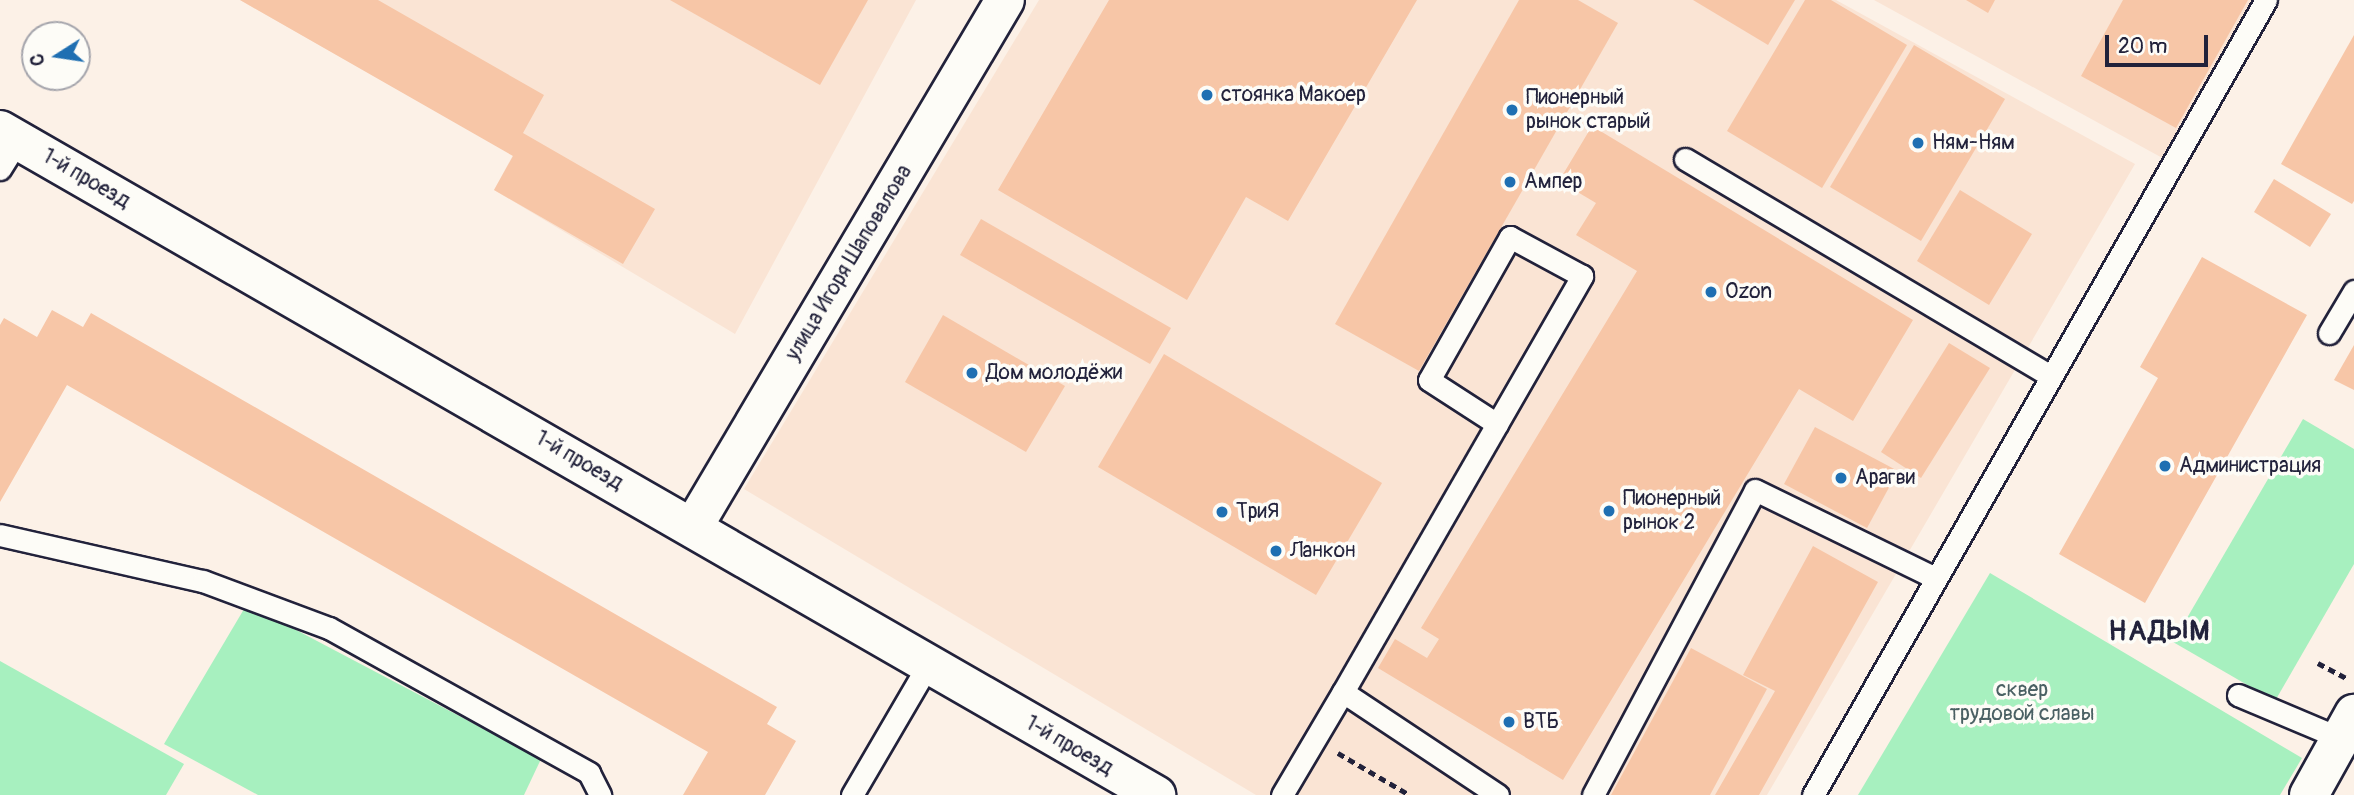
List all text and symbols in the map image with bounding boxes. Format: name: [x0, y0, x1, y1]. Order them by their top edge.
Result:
north arrow: [21, 21, 91, 91]
scale bar: [2109, 21, 2212, 65]
text: 20 m: [2118, 33, 2167, 60]
text: С: [24, 52, 50, 68]
place label: стоянка Макоер: [1221, 82, 1366, 108]
place label: Пионерный рынок старый: [1526, 85, 1651, 135]
marker: стоянка Макоер: [1199, 87, 1215, 103]
marker: Пионерный рынок старый: [1504, 102, 1520, 118]
place label: Ням-Ням: [1932, 130, 2015, 156]
marker: Ням-Ням: [1910, 135, 1926, 151]
street label: 1-й проезд: [38, 144, 134, 214]
street label: улица Игоря Шаповалова: [781, 161, 917, 365]
place label: Ампер: [1524, 169, 1582, 195]
marker: Ампер: [1502, 174, 1518, 190]
place label: Ozon: [1725, 279, 1772, 305]
marker: Ozon: [1703, 284, 1719, 300]
place label: Дом молодёжи: [986, 360, 1122, 386]
marker: Дом молодёжи: [964, 365, 980, 381]
street label: 1-й проезд: [531, 426, 627, 496]
place label: Администрация: [2179, 453, 2321, 479]
marker: Администрация: [2157, 458, 2173, 474]
place label: Арагви: [1855, 465, 1915, 491]
marker: Арагви: [1833, 470, 1849, 486]
place label: Пионерный рынок 2: [1623, 486, 1721, 536]
place label: ТриЯ: [1236, 499, 1279, 525]
marker: Пионерный рынок 2: [1601, 503, 1617, 519]
marker: ТриЯ: [1214, 504, 1230, 520]
place label: Ланкон: [1290, 538, 1355, 564]
marker: Ланкон: [1268, 543, 1284, 559]
district label: НАДЫМ: [2109, 615, 2211, 649]
park label: сквер трудовой славы: [1950, 677, 2094, 727]
place label: ВТБ: [1523, 709, 1559, 735]
street label: 1-й проезд: [1021, 711, 1117, 781]
marker: ВТБ: [1501, 714, 1517, 730]

